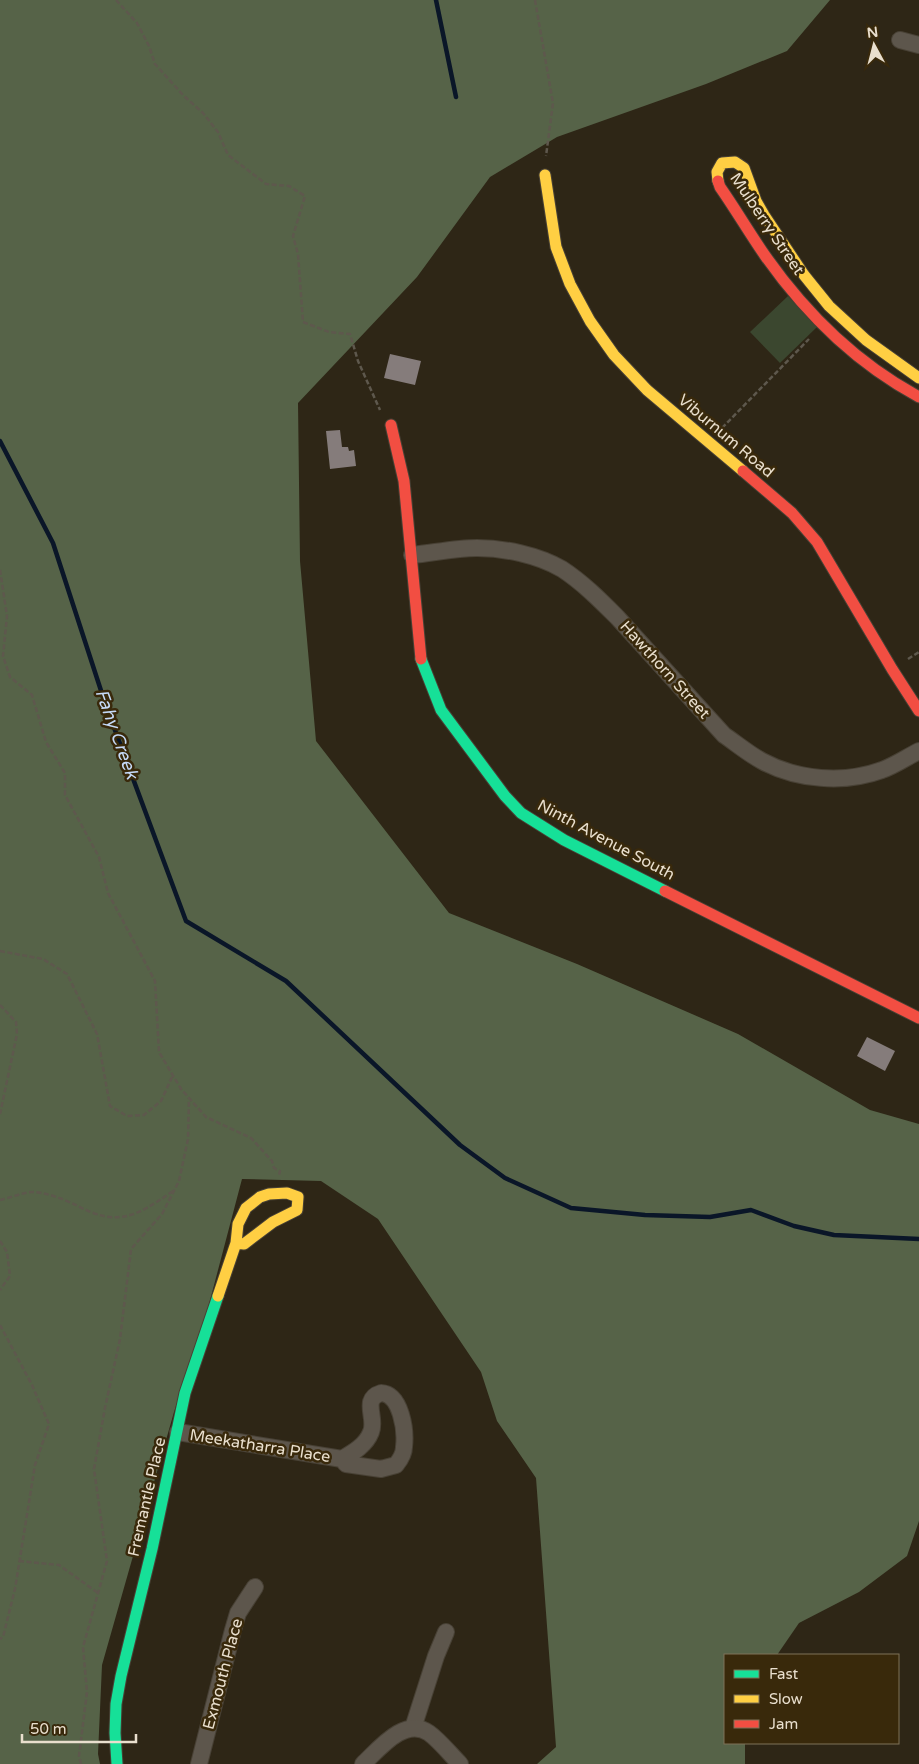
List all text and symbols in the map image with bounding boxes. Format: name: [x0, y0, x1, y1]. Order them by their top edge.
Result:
north arrow: [849, 20, 899, 70]
text: N: [866, 23, 879, 42]
street label: Mulberry Street: [725, 169, 809, 279]
street label: Viburnum Road: [674, 390, 778, 482]
street label: Hawthorn Street: [616, 617, 714, 723]
water label: Fahy Creek: [91, 686, 144, 783]
street label: Ninth Avenue South: [534, 795, 678, 885]
street label: Meekatharra Place: [188, 1425, 332, 1467]
street label: Fremantle Place: [124, 1435, 170, 1559]
street label: Exmouth Place: [199, 1616, 247, 1732]
legend: [724, 1654, 899, 1744]
text: Fast: [769, 1665, 799, 1683]
text: Slow: [769, 1690, 803, 1708]
scale bar: [22, 1712, 136, 1744]
text: Jam: [769, 1715, 798, 1733]
text: 50 m: [30, 1720, 67, 1738]

